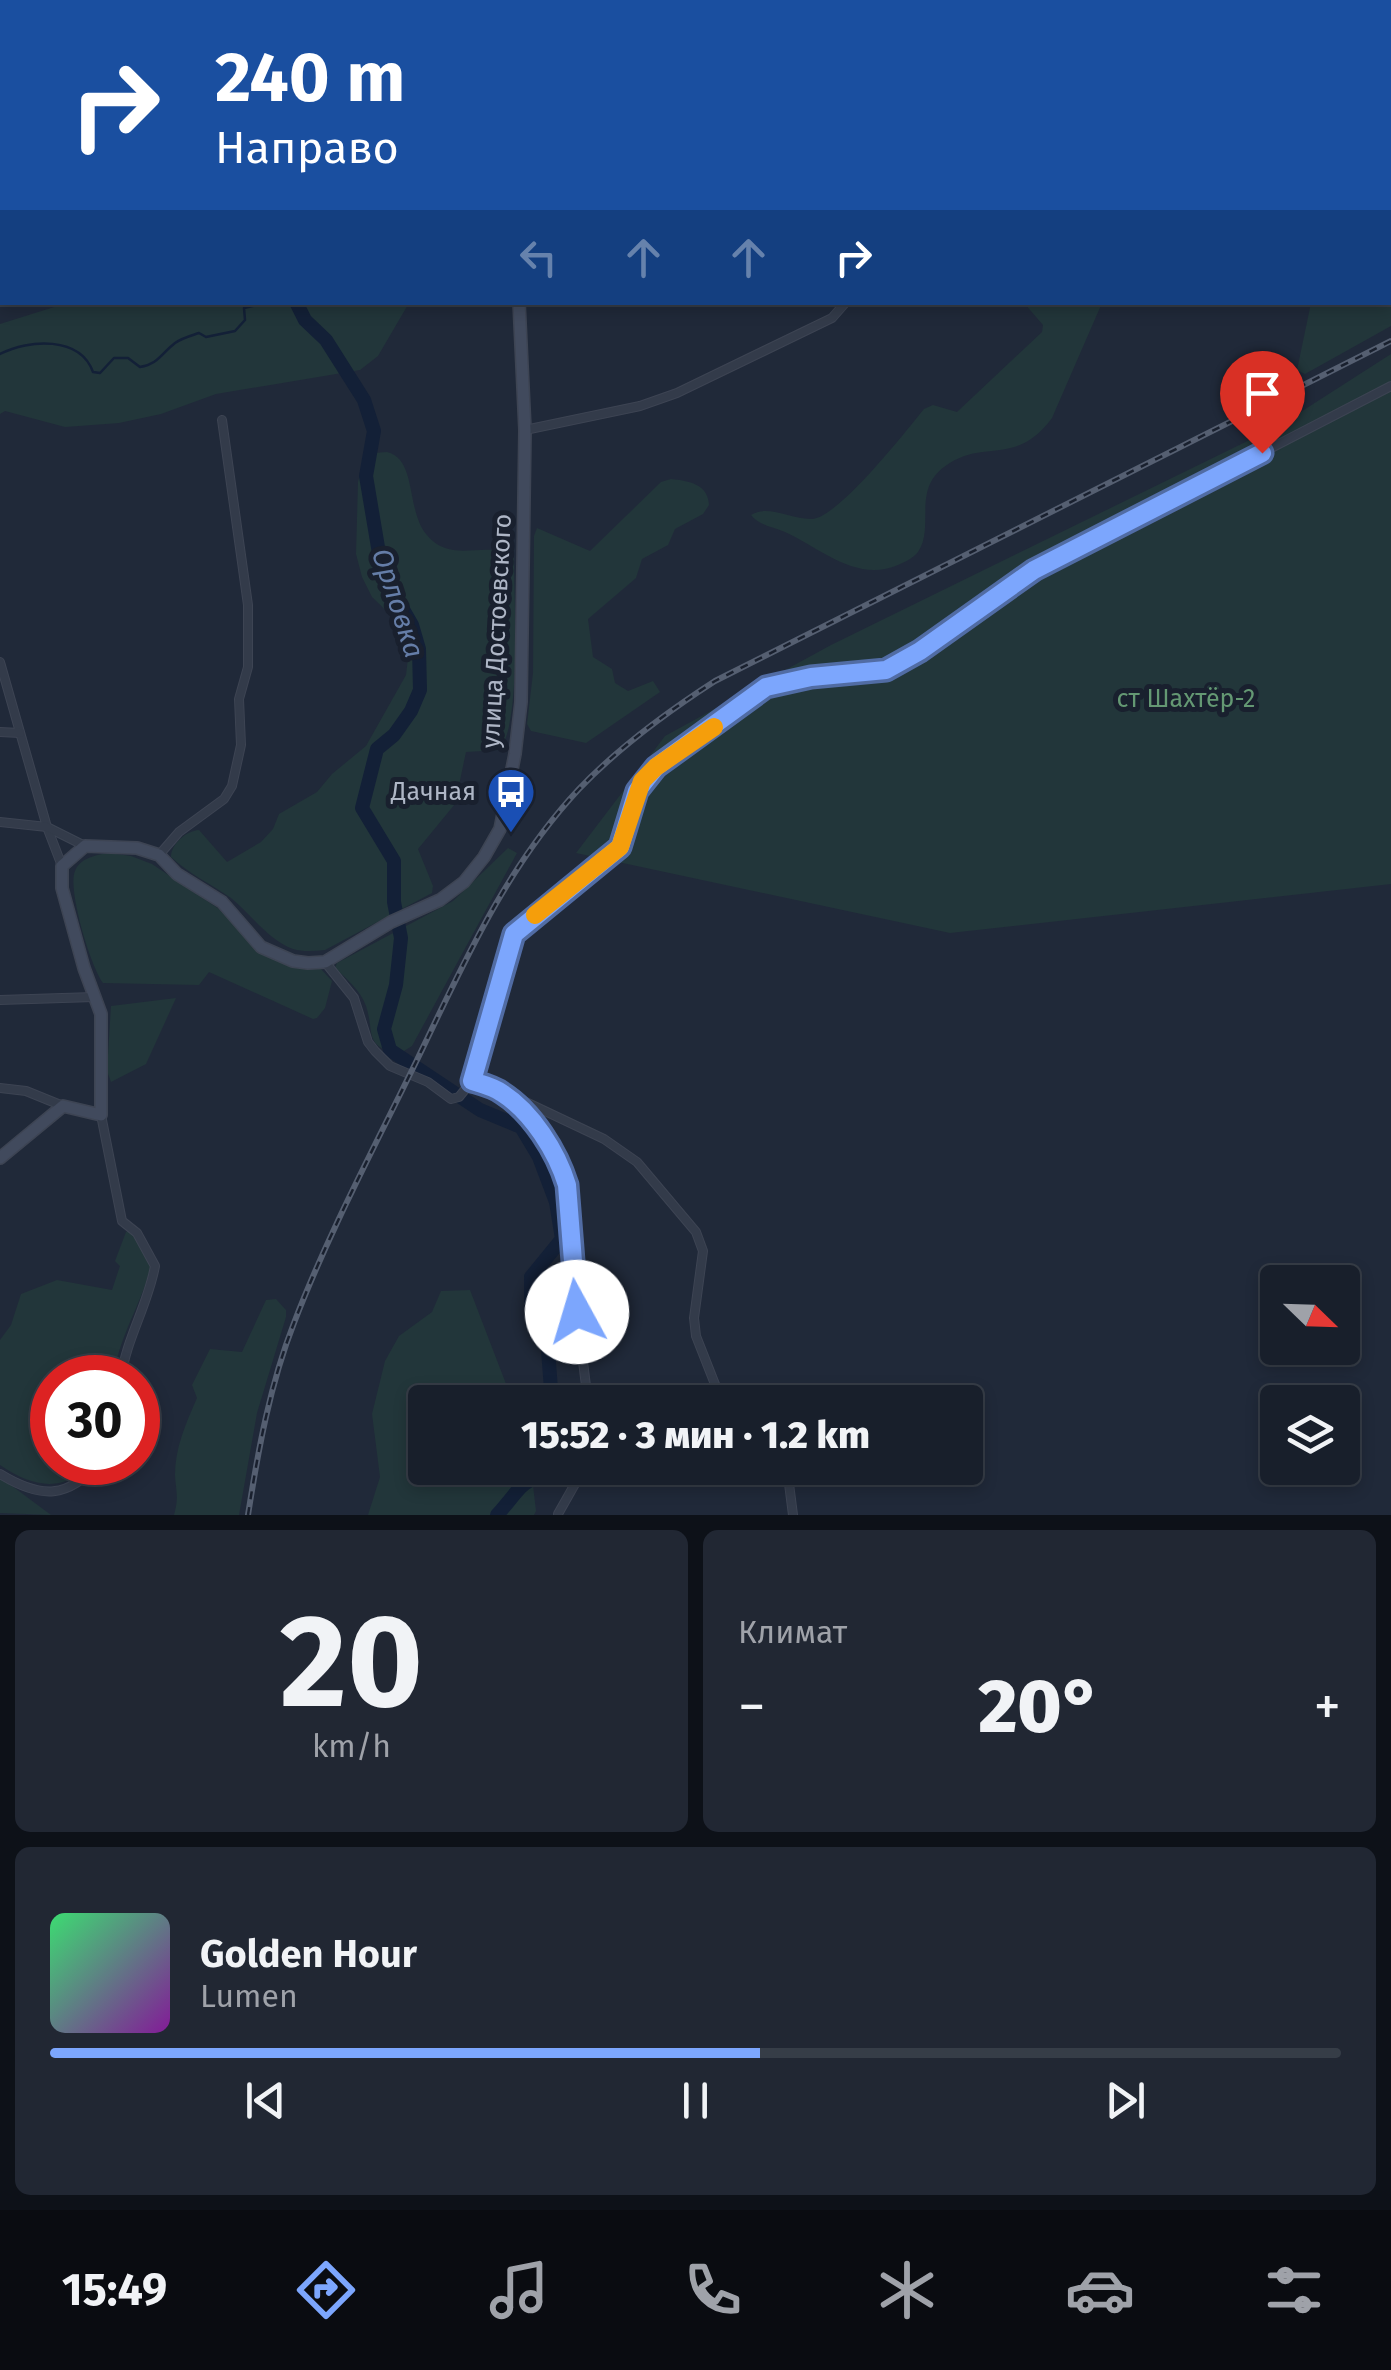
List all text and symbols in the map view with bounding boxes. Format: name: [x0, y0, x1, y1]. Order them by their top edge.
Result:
text: 240 m: [215, 36, 405, 120]
icon: right: [50, 40, 180, 170]
text: Направо: [215, 121, 399, 175]
icon: left: [511, 230, 566, 285]
icon: ahead: [616, 230, 671, 285]
icon: ahead: [721, 230, 776, 285]
icon: right: [826, 230, 881, 285]
pin: [1220, 351, 1305, 454]
icon: arrive: [1235, 366, 1290, 421]
street label: улица Достоевского: [476, 513, 518, 749]
water label: Орловка: [365, 544, 431, 662]
park label: ст Шахтёр-2: [1117, 684, 1255, 714]
bus stop icon: Дачная: [485, 766, 537, 834]
place label: Дачная: [390, 777, 476, 807]
position arrow: [525, 1260, 629, 1364]
north arrow: [1260, 1265, 1360, 1365]
map controls: [1260, 1265, 1360, 1485]
speed limit sign: 30: [30, 1355, 160, 1485]
button: layers: [1260, 1385, 1360, 1485]
text: 15:52 · 3 мин · 1.2 km: [521, 1412, 870, 1458]
text: 20: [280, 1584, 423, 1740]
text: Климат: [738, 1613, 847, 1651]
text: 20°: [978, 1662, 1101, 1752]
text: −: [738, 1674, 766, 1740]
text: +: [1314, 1674, 1341, 1740]
text: km/h: [312, 1727, 391, 1765]
text: Golden Hour: [200, 1931, 417, 1977]
text: Lumen: [200, 1977, 298, 2015]
icon: previous: [238, 2073, 293, 2128]
icon: pause: [668, 2073, 723, 2128]
icon: next: [1098, 2073, 1153, 2128]
icon: directions: [291, 2255, 361, 2325]
icon: music: [484, 2255, 554, 2325]
icon: phone: [678, 2255, 748, 2325]
icon: climate: [872, 2255, 942, 2325]
icon: car: [1065, 2255, 1135, 2325]
icon: filters: [1259, 2255, 1329, 2325]
text: 15:49: [62, 2263, 167, 2317]

